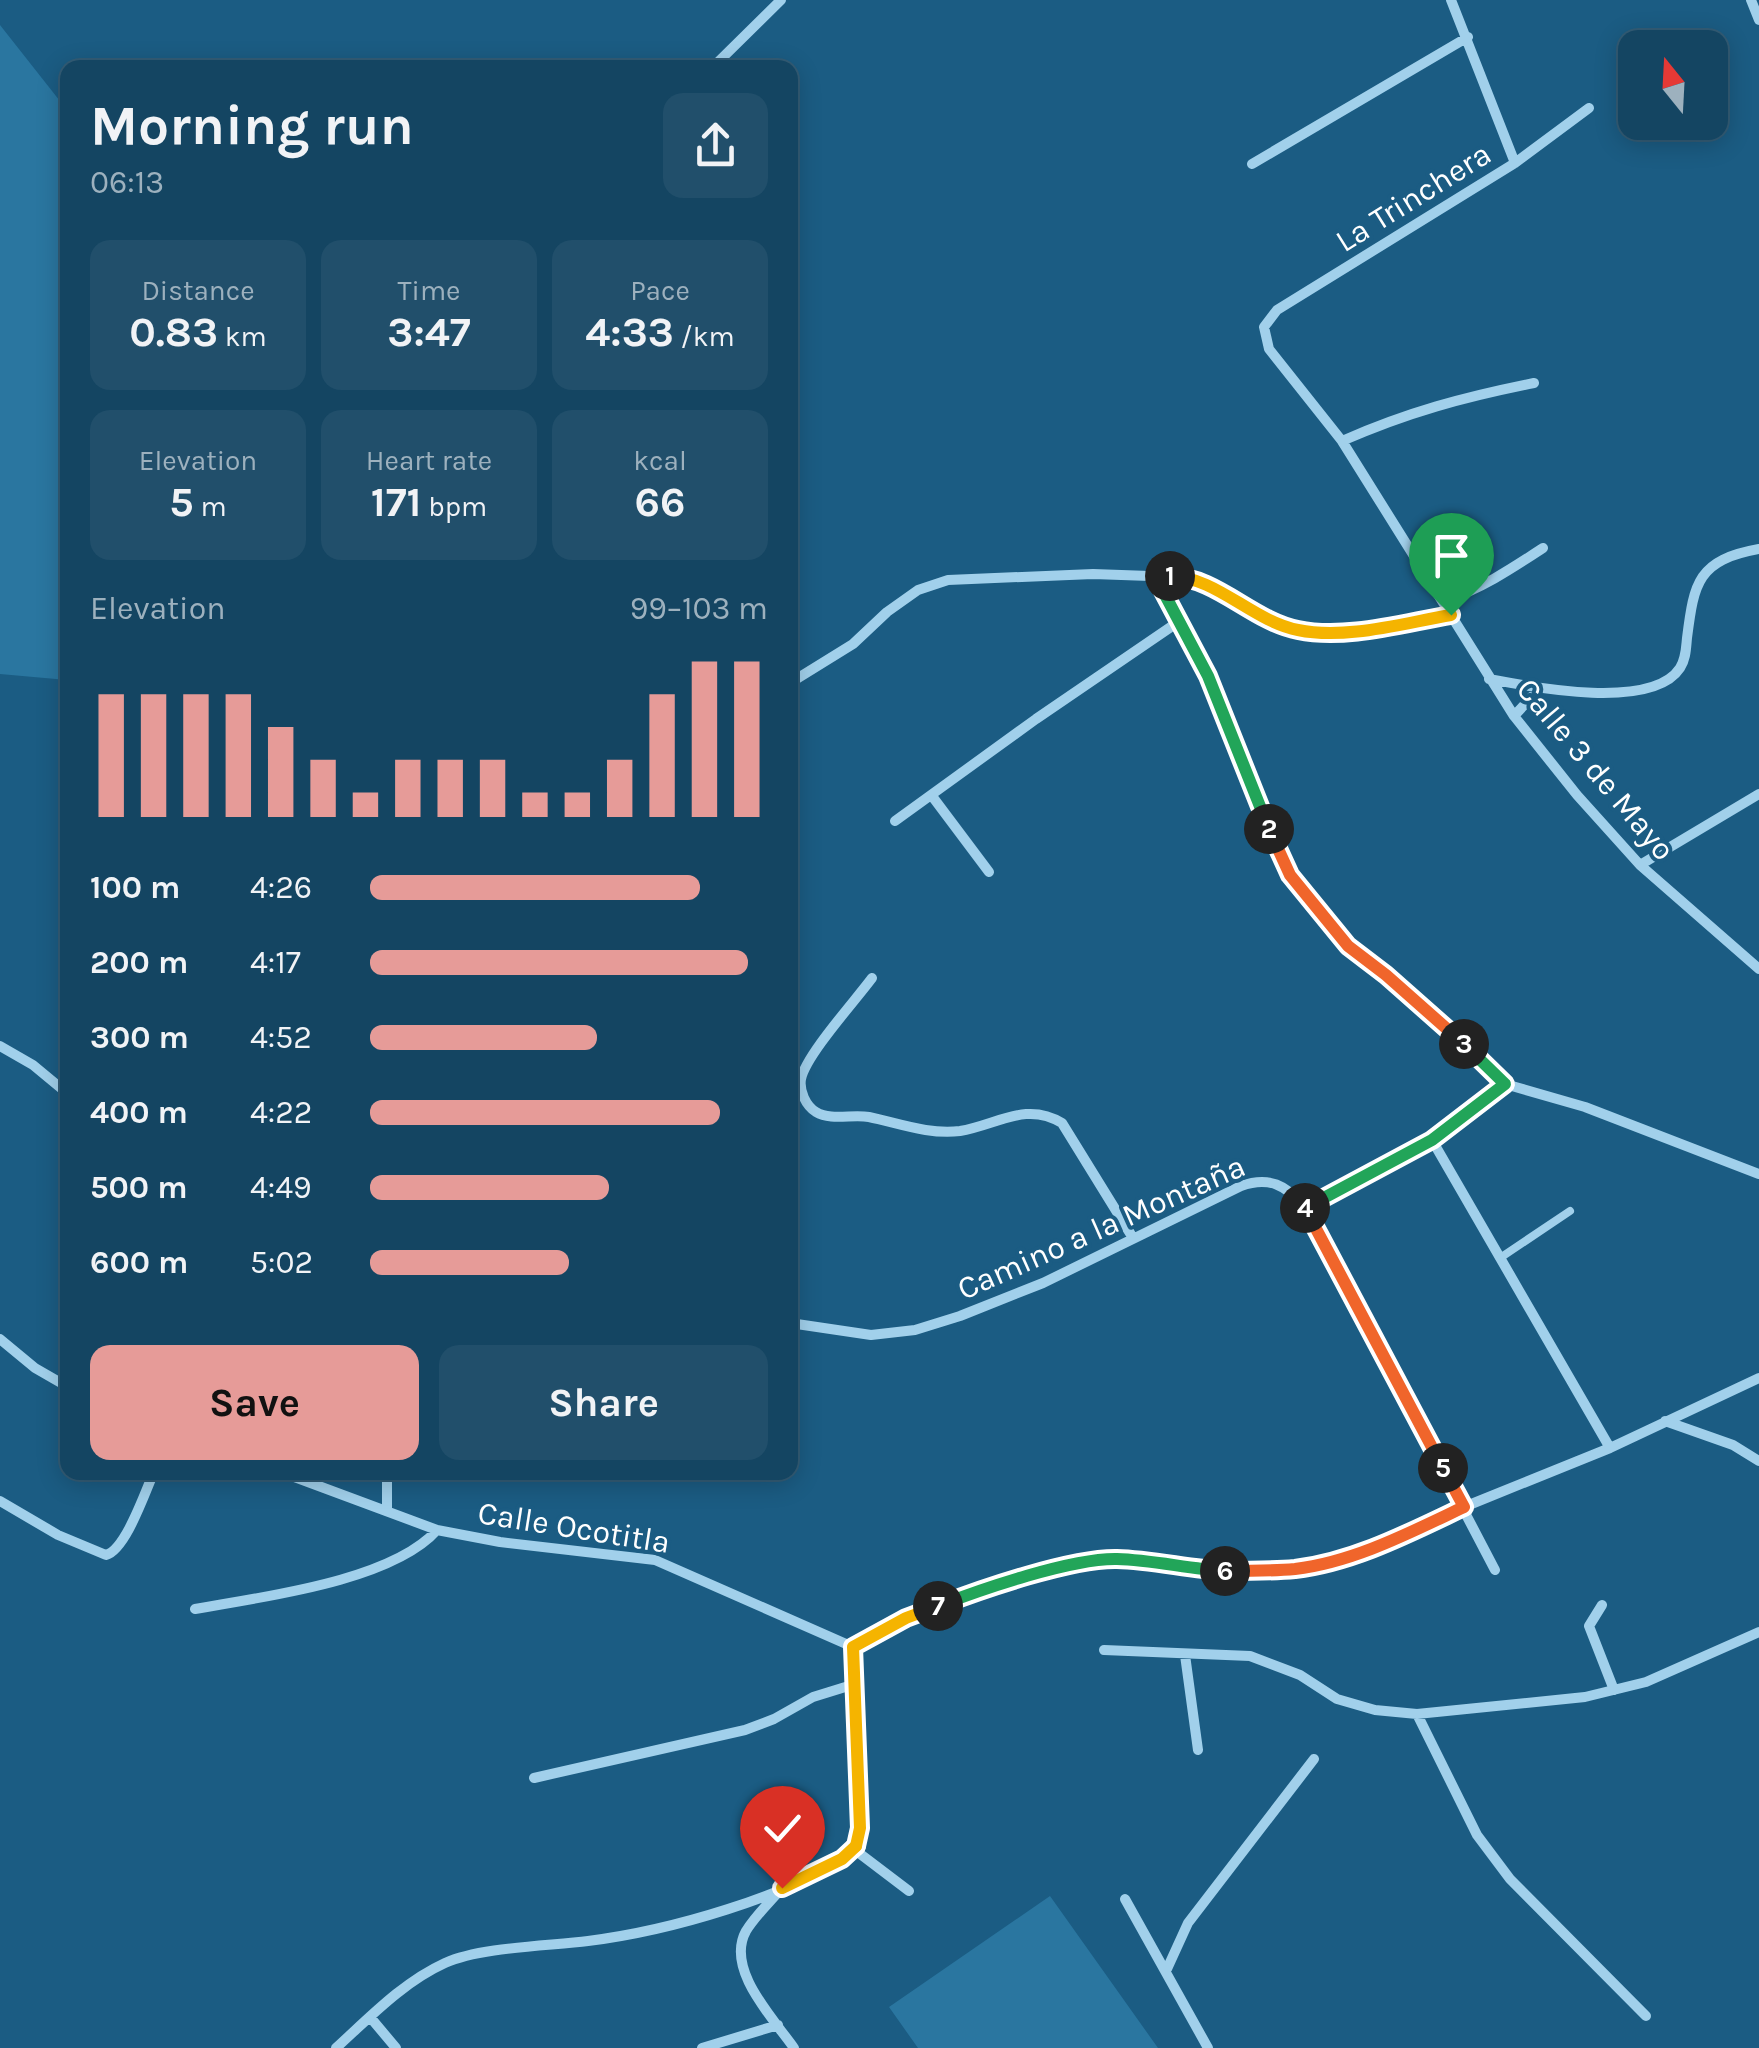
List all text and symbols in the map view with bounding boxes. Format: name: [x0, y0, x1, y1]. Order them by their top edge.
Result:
north arrow: [1618, 30, 1728, 140]
map controls: [1618, 30, 1728, 140]
button: share: [663, 93, 768, 198]
text: Morning run: [90, 94, 414, 158]
street label: La Trinchera: [1329, 135, 1498, 260]
text: 06:13: [90, 164, 164, 201]
text: Distance: [141, 274, 255, 307]
text: Time: [398, 274, 460, 307]
text: Pace: [630, 274, 690, 307]
text: 0.83: [129, 307, 218, 357]
text: 3:47: [387, 307, 471, 357]
text: 4:33: [585, 307, 674, 357]
text: km: [218, 320, 267, 353]
text: /km: [674, 320, 735, 353]
text: Elevation: [139, 444, 257, 477]
text: Heart rate: [366, 444, 492, 477]
text: kcal: [633, 444, 687, 477]
text: 5: [169, 477, 194, 527]
text: 171: [371, 477, 422, 527]
text: 66: [635, 477, 686, 527]
text: m: [194, 490, 227, 523]
text: bpm: [422, 490, 487, 523]
pin: [1409, 513, 1494, 616]
icon: arrive: [1424, 528, 1479, 583]
pin: 1: [1145, 551, 1195, 601]
text: 1: [1165, 559, 1175, 592]
text: Elevation: [90, 590, 225, 627]
text: 99–103 m: [630, 590, 768, 627]
street label: Calle 3 de Mayo: [1509, 671, 1682, 868]
pin: 2: [1244, 804, 1294, 854]
text: 2: [1261, 812, 1277, 845]
text: 100 m: [90, 869, 180, 906]
text: 4:26: [250, 869, 312, 906]
text: 200 m: [90, 944, 188, 981]
text: 4:17: [250, 944, 301, 981]
text: 300 m: [90, 1019, 189, 1056]
text: 4:52: [250, 1019, 312, 1056]
pin: 3: [1439, 1019, 1489, 1069]
text: 3: [1455, 1027, 1473, 1060]
text: 400 m: [90, 1094, 188, 1131]
text: 4:22: [250, 1094, 312, 1131]
street label: Camino a la Montaña: [952, 1147, 1251, 1308]
text: 500 m: [90, 1169, 188, 1206]
text: 4:49: [250, 1169, 312, 1206]
pin: 4: [1280, 1183, 1330, 1233]
text: 4: [1297, 1191, 1313, 1224]
text: 600 m: [90, 1244, 188, 1281]
text: 5:02: [250, 1244, 313, 1281]
button: Save: [90, 1345, 419, 1460]
button: Share: [439, 1345, 768, 1460]
pin: 5: [1418, 1443, 1468, 1493]
text: 5: [1435, 1451, 1451, 1484]
street label: Calle Ocotitla: [475, 1494, 673, 1561]
pin: 6: [1200, 1546, 1250, 1596]
text: 6: [1217, 1554, 1234, 1587]
pin: 7: [913, 1581, 963, 1631]
text: 7: [931, 1589, 945, 1622]
pin: [740, 1786, 825, 1889]
icon: check: [755, 1801, 810, 1856]

